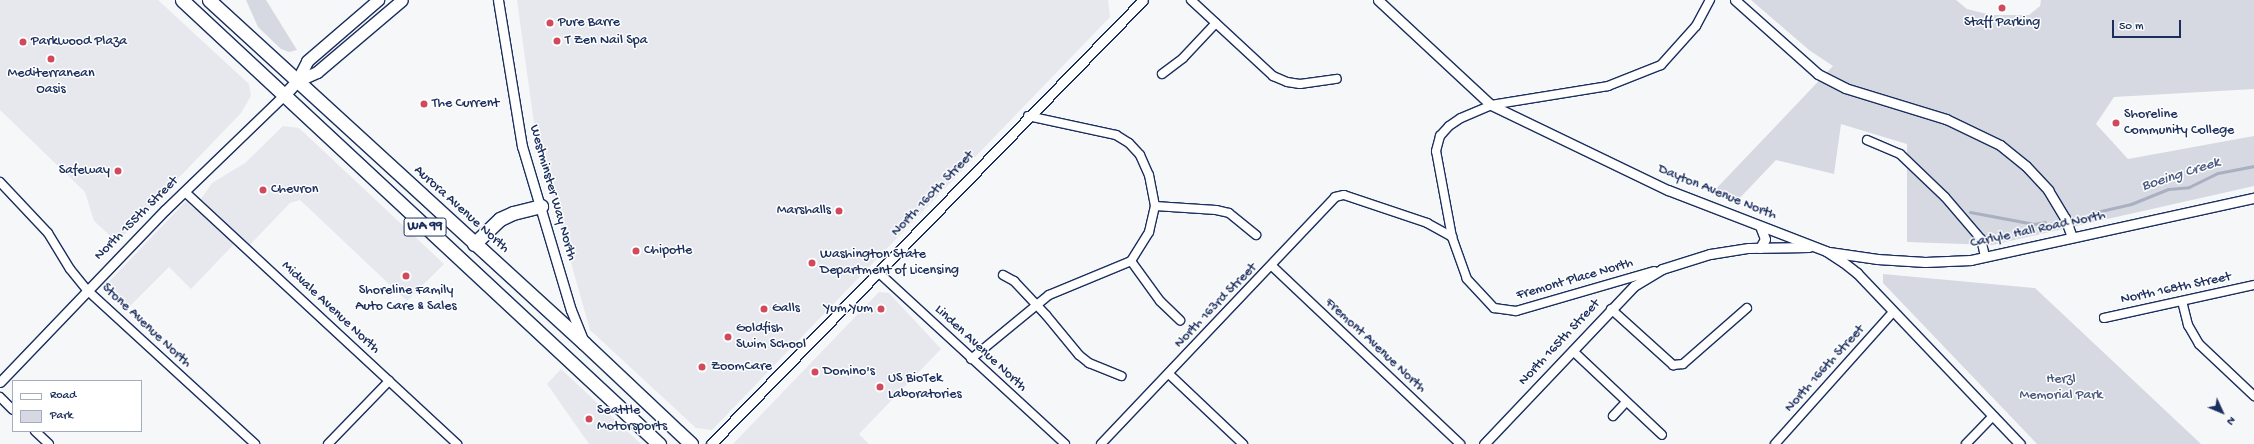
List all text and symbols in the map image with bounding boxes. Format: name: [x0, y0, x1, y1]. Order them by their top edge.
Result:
marker: Staff Parking: [1997, 3, 2007, 13]
scale bar: [2114, 12, 2183, 38]
place label: Pure Barre: [558, 15, 620, 31]
place label: Staff Parking: [1964, 15, 2040, 31]
marker: Pure Barre: [545, 18, 555, 28]
text: 50 m: [2119, 20, 2144, 34]
place label: T Zen Nail Spa: [565, 33, 647, 49]
place label: Parkwood Plaza: [31, 34, 127, 50]
marker: T Zen Nail Spa: [552, 36, 562, 46]
marker: Parkwood Plaza: [18, 37, 28, 47]
marker: Mediterranean Oasis: [46, 54, 56, 64]
place label: Mediterranean Oasis: [7, 66, 95, 98]
place label: The Current: [432, 96, 499, 112]
marker: The Current: [419, 99, 429, 109]
place label: Shoreline Community College: [2124, 107, 2234, 140]
marker: Shoreline Community College: [2111, 118, 2121, 128]
street label: Westminster Way North: [525, 123, 579, 263]
street label: North 160th Street: [888, 148, 978, 240]
water label: Boeing Creek: [2140, 154, 2222, 196]
street label: Dayton Avenue North: [1655, 161, 1779, 225]
place label: Safeway: [59, 163, 110, 179]
street label: Aurora Avenue North: [410, 163, 512, 257]
marker: Safeway: [113, 166, 123, 176]
street label: North 155th Street: [91, 173, 183, 265]
place label: Chevron: [271, 182, 318, 198]
marker: Chevron: [258, 185, 268, 195]
place label: Marshalls: [777, 203, 831, 219]
marker: Marshalls: [834, 206, 844, 216]
street label: Carlyle Hall Road North: [1969, 207, 2107, 253]
road number: WA 99: [403, 216, 447, 238]
place label: Chipotle: [644, 243, 692, 259]
marker: Chipotle: [631, 246, 641, 256]
place label: Washington State Department of Licensing: [820, 247, 959, 280]
street label: Fremont Place North: [1515, 255, 1635, 305]
street label: Midvale Avenue North: [277, 258, 383, 358]
marker: Washington State Department of Licensing: [807, 258, 817, 268]
street label: North 163rd Street: [1171, 260, 1261, 352]
street label: North 168th Street: [2119, 269, 2233, 309]
marker: Shoreline Family Auto Care & Sales: [401, 271, 411, 281]
street label: Stone Avenue North: [98, 280, 194, 372]
place label: Shoreline Family Auto Care & Sales: [355, 283, 457, 316]
street label: Fremont Avenue North: [1321, 295, 1429, 397]
street label: North 165th Street: [1516, 296, 1604, 390]
place label: Galls: [772, 301, 800, 317]
place label: Yum Yum: [824, 301, 873, 317]
street label: Linden Avenue North: [930, 302, 1030, 396]
marker: Galls: [759, 304, 769, 314]
marker: Yum Yum: [876, 304, 886, 314]
place label: Goldfish Swim School: [736, 321, 806, 354]
street label: North 166th Street: [1781, 322, 1869, 416]
marker: Goldfish Swim School: [723, 332, 733, 342]
place label: ZoomCare: [711, 359, 772, 375]
marker: ZoomCare: [696, 361, 708, 373]
place label: Domino's: [823, 364, 875, 380]
marker: Domino's: [810, 367, 820, 377]
place label: US BioTek Laboratories: [888, 371, 962, 404]
park label: Herzl Memorial Park: [2019, 372, 2103, 404]
legend: [12, 380, 142, 432]
marker: US BioTek Laboratories: [875, 382, 885, 392]
text: Road: [50, 389, 76, 403]
north arrow: [2202, 392, 2242, 432]
place label: Seattle Motorsports: [597, 403, 667, 436]
text: Park: [50, 409, 73, 423]
marker: Seattle Motorsports: [584, 414, 594, 424]
text: N: [2224, 414, 2237, 427]

